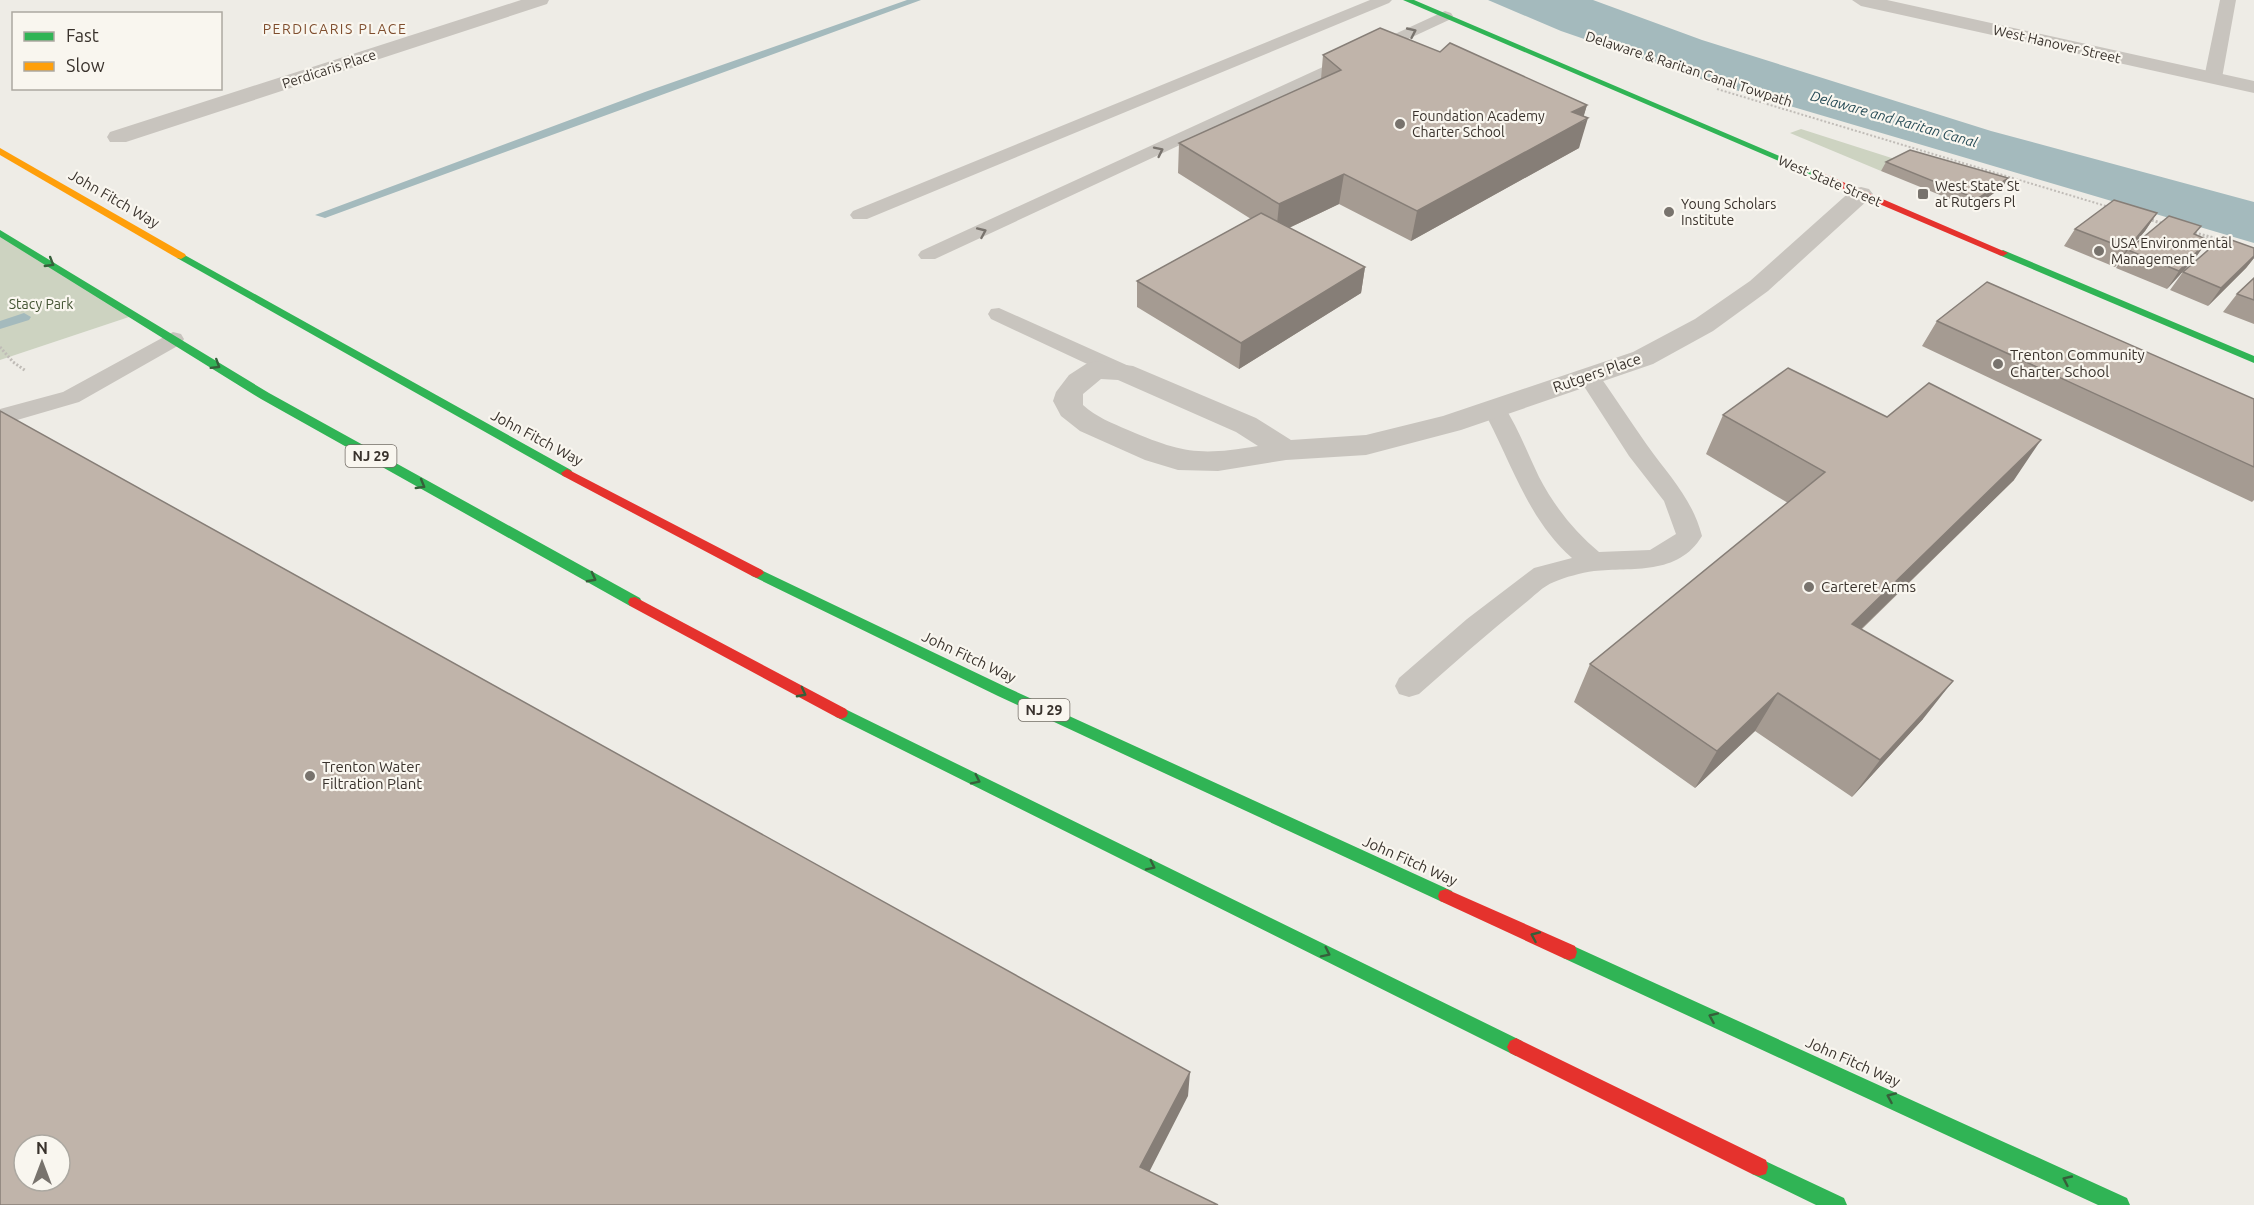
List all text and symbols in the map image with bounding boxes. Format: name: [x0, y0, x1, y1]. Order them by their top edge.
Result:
legend: [12, 12, 222, 90]
district label: PERDICARIS PLACE: [263, 21, 407, 37]
street label: West Hanover Street: [1992, 22, 2123, 67]
text: Fast: [66, 25, 99, 45]
one-way arrow: [1405, 27, 1416, 39]
street label: Delaware & Raritan Canal Towpath: [1584, 28, 1794, 110]
street label: Perdicaris Place: [280, 46, 378, 92]
text: Slow: [66, 55, 105, 75]
water label: Delaware and Raritan Canal: [1809, 87, 1979, 151]
place label: Foundation Academy Charter School: [1412, 108, 1545, 140]
marker: Foundation Academy Charter School: [1393, 117, 1407, 131]
one-way arrow: [1153, 146, 1164, 158]
street label: West State Street: [1776, 152, 1885, 210]
street label: John Fitch Way: [66, 166, 162, 231]
place label: West State St at Rutgers Pl: [1935, 178, 2020, 210]
marker: West State St at Rutgers Pl: [1916, 187, 1930, 201]
place label: Young Scholars Institute: [1681, 196, 1776, 228]
marker: Young Scholars Institute: [1662, 205, 1676, 219]
one-way arrow: [976, 227, 987, 239]
place label: USA Environmental Management: [2111, 235, 2232, 267]
marker: USA Environmental Management: [2092, 244, 2106, 258]
one-way arrow: [44, 256, 54, 267]
park label: Stacy Park: [9, 296, 73, 312]
place label: Trenton Community Charter School: [2010, 346, 2145, 380]
street label: Rutgers Place: [1550, 349, 1643, 396]
marker: Trenton Community Charter School: [1991, 357, 2005, 371]
one-way arrow: [210, 358, 220, 370]
street label: John Fitch Way: [488, 406, 586, 469]
road number: NJ 29: [346, 445, 397, 467]
one-way arrow: [414, 478, 425, 489]
one-way arrow: [586, 571, 596, 582]
place label: Carteret Arms: [1821, 578, 1916, 595]
marker: Carteret Arms: [1802, 580, 1816, 594]
street label: John Fitch Way: [920, 627, 1019, 686]
one-way arrow: [796, 686, 806, 697]
road number: NJ 29: [1018, 699, 1070, 721]
place label: Trenton Water Filtration Plant: [322, 758, 422, 792]
marker: Trenton Water Filtration Plant: [303, 769, 317, 783]
one-way arrow: [970, 773, 981, 784]
street label: John Fitch Way: [1360, 832, 1460, 889]
one-way arrow: [1145, 859, 1156, 871]
one-way arrow: [1531, 931, 1542, 943]
one-way arrow: [1320, 945, 1331, 957]
one-way arrow: [1708, 1012, 1719, 1024]
street label: John Fitch Way: [1803, 1033, 1903, 1090]
one-way arrow: [1886, 1092, 1897, 1104]
north arrow: [12, 1133, 72, 1193]
text: N: [36, 1139, 48, 1157]
one-way arrow: [2063, 1175, 2074, 1187]

